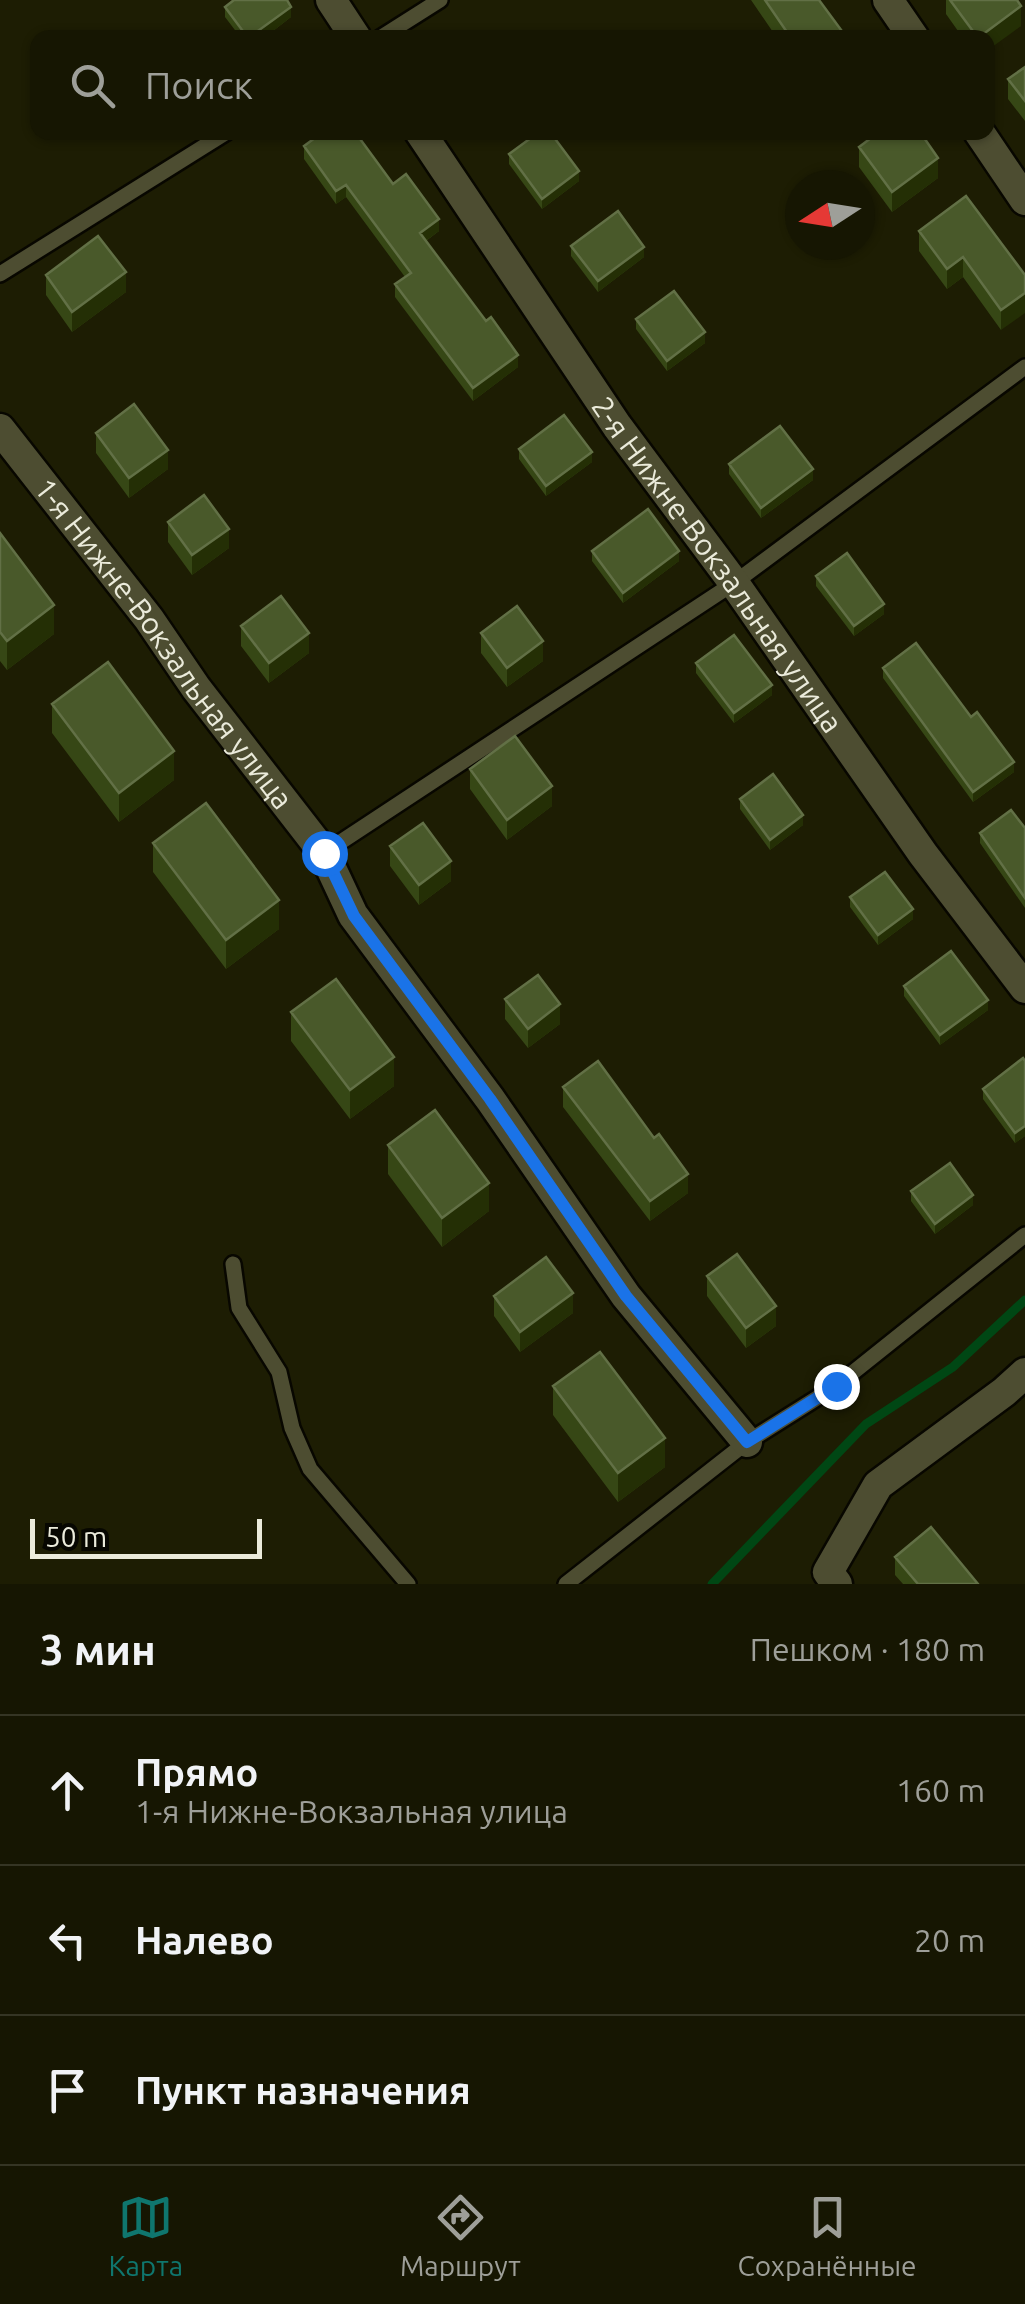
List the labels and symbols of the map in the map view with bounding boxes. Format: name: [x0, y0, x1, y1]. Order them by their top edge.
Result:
north arrow: [785, 170, 875, 260]
street label: 2-я Нижне-Вокзальная улица: [585, 390, 850, 739]
street label: 1-я Нижне-Вокзальная улица: [28, 471, 300, 815]
route start: [302, 831, 348, 877]
route end: [814, 1364, 860, 1410]
scale bar: [30, 1514, 262, 1558]

